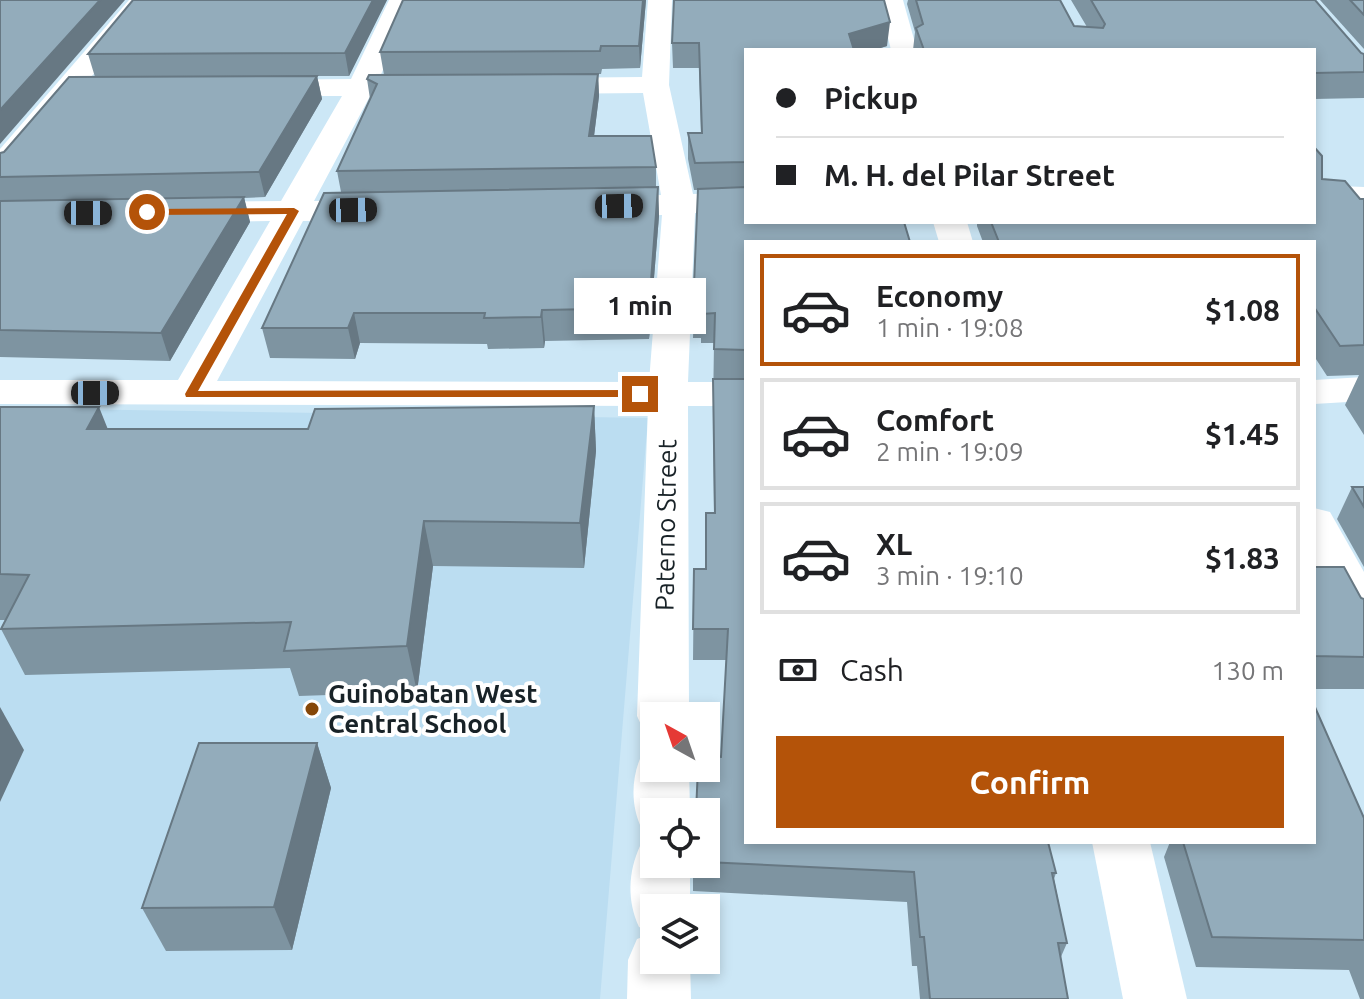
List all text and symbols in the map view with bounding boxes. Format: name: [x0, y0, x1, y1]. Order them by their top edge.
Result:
text: Pickup: [824, 81, 918, 115]
text: M. H. del Pilar Street: [824, 158, 1115, 192]
route start: [129, 194, 165, 230]
car: [595, 194, 643, 218]
car: [329, 198, 377, 222]
car: [64, 201, 112, 225]
icon: car: [780, 274, 852, 346]
callout: 1 min: [574, 278, 706, 334]
text: Economy: [876, 279, 1003, 313]
text: 1 min: [607, 291, 673, 320]
text: $1.08: [1205, 293, 1280, 327]
text: 1 min · 19:08: [876, 313, 1024, 342]
route end: [622, 376, 658, 412]
car: [71, 381, 119, 405]
icon: car: [780, 398, 852, 470]
text: Comfort: [876, 403, 994, 437]
text: $1.45: [1205, 417, 1280, 451]
text: 2 min · 19:09: [876, 437, 1024, 466]
street label: Paterno Street: [650, 439, 681, 611]
icon: car: [780, 522, 852, 594]
text: XL: [876, 527, 912, 561]
text: $1.83: [1205, 541, 1280, 575]
text: 3 min · 19:10: [876, 561, 1024, 590]
icon: cash: [776, 648, 820, 692]
text: Cash: [840, 653, 904, 687]
text: 130 m: [1212, 656, 1284, 685]
place label: Guinobatan West Central School: [328, 679, 538, 738]
marker: Guinobatan West Central School: [303, 700, 321, 718]
north arrow: [640, 702, 720, 782]
map controls: [640, 702, 720, 974]
button: Confirm: [776, 736, 1284, 828]
button: locate: [640, 798, 720, 878]
button: layers: [640, 894, 720, 974]

